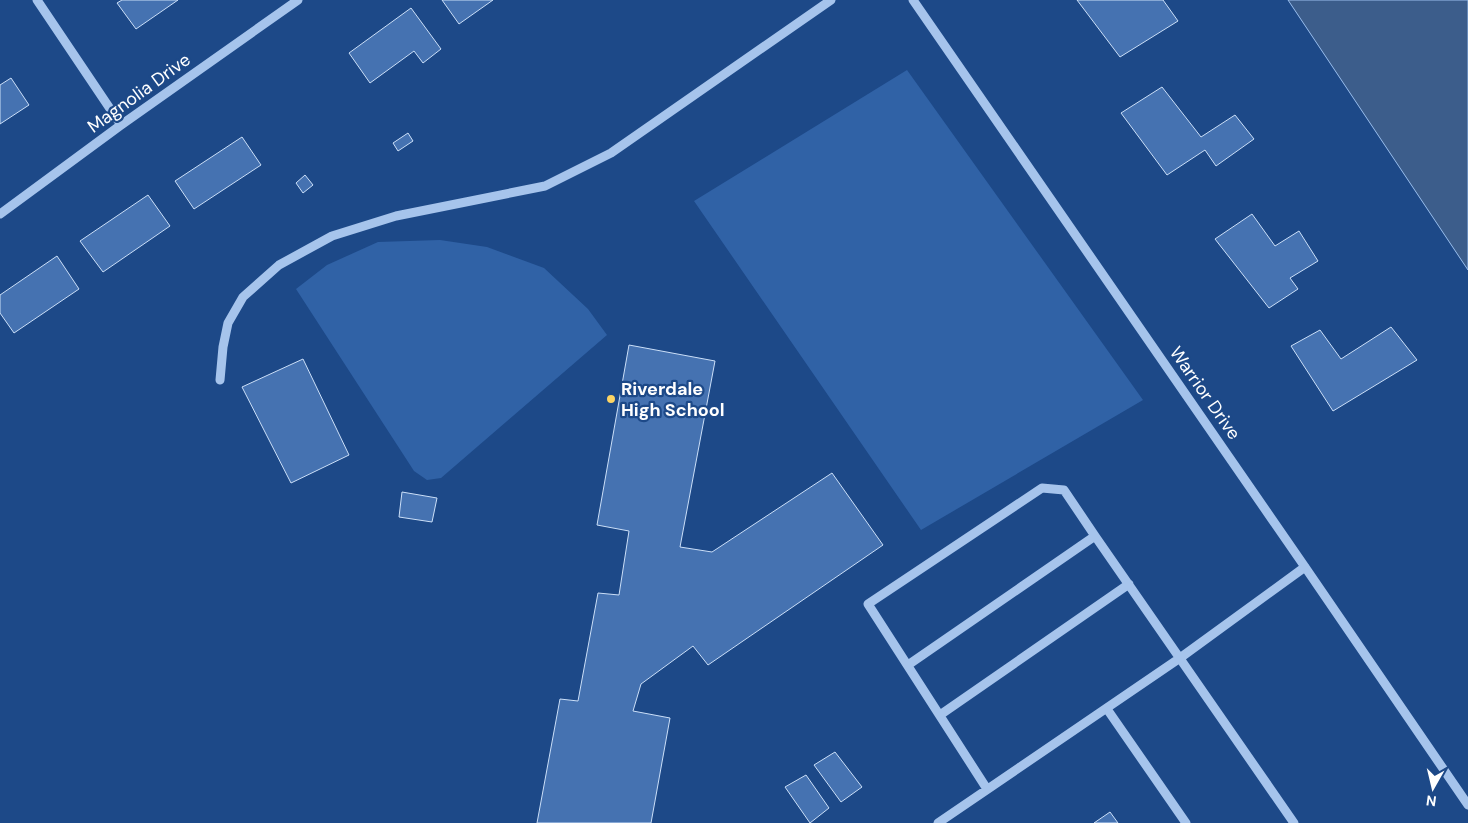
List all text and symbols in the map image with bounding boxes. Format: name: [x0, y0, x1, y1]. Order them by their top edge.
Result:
street label: Magnolia Drive: [83, 48, 195, 138]
street label: Warrior Drive: [1164, 342, 1246, 444]
place label: Riverdale High School: [621, 377, 725, 422]
marker: Riverdale High School: [605, 393, 617, 405]
north arrow: [1408, 763, 1458, 813]
text: N: [1425, 791, 1438, 810]

